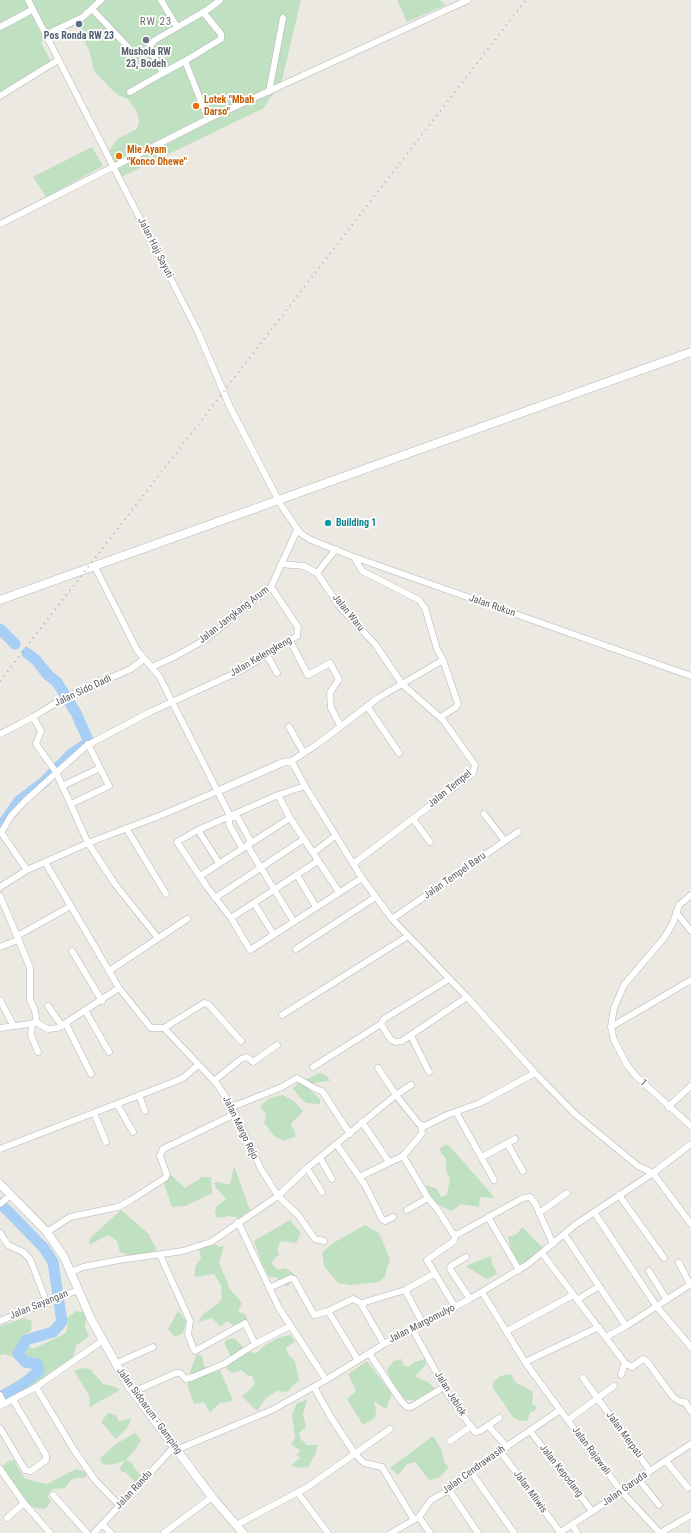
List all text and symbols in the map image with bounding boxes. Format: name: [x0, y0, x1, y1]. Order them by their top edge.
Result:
district label: RW 23: [140, 15, 172, 29]
marker: Pos Ronda RW 23: [74, 19, 84, 29]
place label: Pos Ronda RW 23: [44, 30, 114, 42]
marker: Mushola RW 23, Bodeh: [141, 35, 151, 45]
place label: Mushola RW 23, Bodeh: [121, 46, 171, 70]
place label: Lotek "Mbah Darso": [204, 94, 254, 118]
marker: Lotek "Mbah Darso": [191, 101, 201, 111]
place label: Mie Ayam "Konco Dhewe": [127, 144, 187, 168]
marker: Mie Ayam "Konco Dhewe": [114, 151, 124, 161]
street label: Jalan Haji Sayuti: [135, 216, 175, 280]
place label: Building 1: [336, 517, 376, 529]
marker: Building 1: [323, 518, 333, 528]
street label: Jalan Jangkang Arum: [197, 584, 271, 646]
street label: Jalan Waru: [330, 592, 366, 634]
street label: Jalan Rukun: [467, 592, 517, 620]
street label: Jalan Kelengkeng: [228, 634, 294, 680]
street label: Jalan Sido Dadi: [53, 673, 113, 709]
street label: Jalan Tempel: [426, 768, 474, 810]
street label: Jalan Tempel Baru: [422, 850, 488, 902]
street label: 1: [637, 1077, 649, 1089]
street label: Jalan Margo Rejo: [220, 1095, 260, 1161]
street label: Jalan Sayangan: [8, 1288, 70, 1322]
street label: Jalan Margomulyo: [387, 1302, 457, 1346]
street label: Jalan Sidoarum - Gamping: [114, 1365, 184, 1457]
street label: Jalan Jeblok: [432, 1370, 468, 1418]
street label: Jalan Merpati: [603, 1410, 645, 1460]
street label: Jalan Rajawali: [569, 1425, 613, 1477]
street label: Jalan Kepodang: [537, 1442, 585, 1500]
street label: Jalan Cendrawasih: [440, 1443, 508, 1497]
street label: Jalan Randu: [113, 1468, 155, 1512]
street label: Jalan Mliwis: [511, 1469, 549, 1515]
street label: Jalan Garuda: [600, 1469, 650, 1509]

